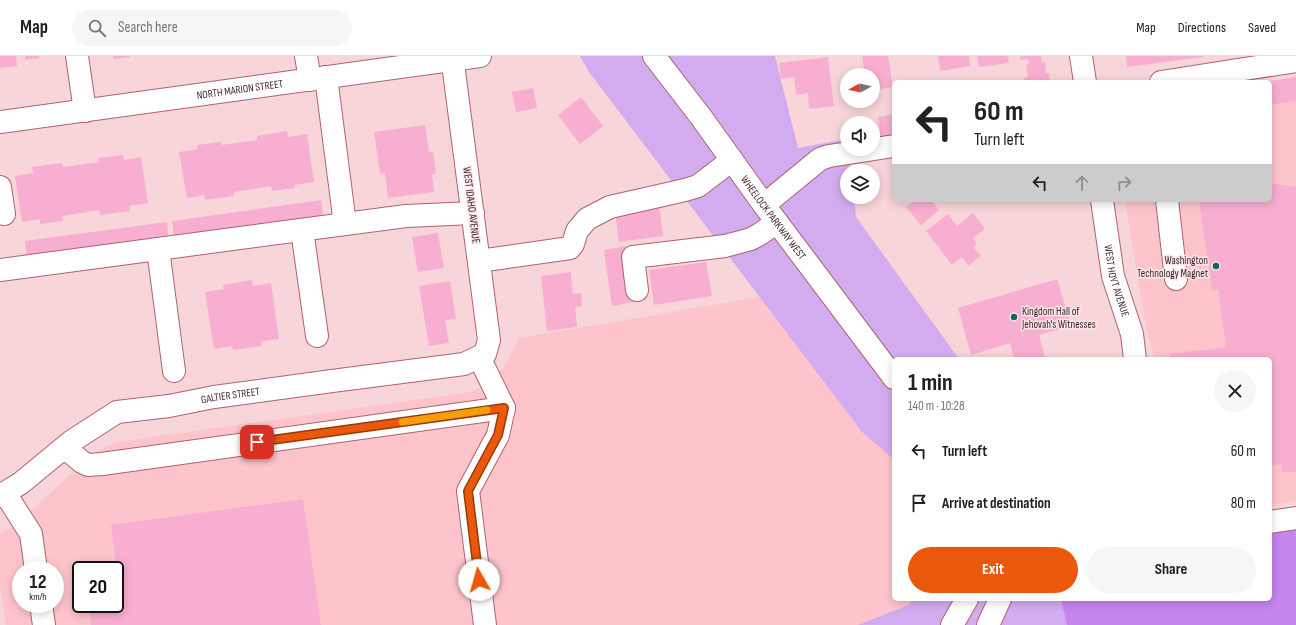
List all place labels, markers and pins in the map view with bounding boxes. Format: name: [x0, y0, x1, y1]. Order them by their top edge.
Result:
place label: Washington Technology Magnet: [1137, 254, 1209, 280]
marker: Washington Technology Magnet: [1211, 261, 1221, 271]
place label: Kingdom Hall of Jehovah's Witnesses: [1021, 305, 1096, 331]
marker: Kingdom Hall of Jehovah's Witnesses: [1009, 312, 1019, 322]
pin: [240, 425, 274, 459]

